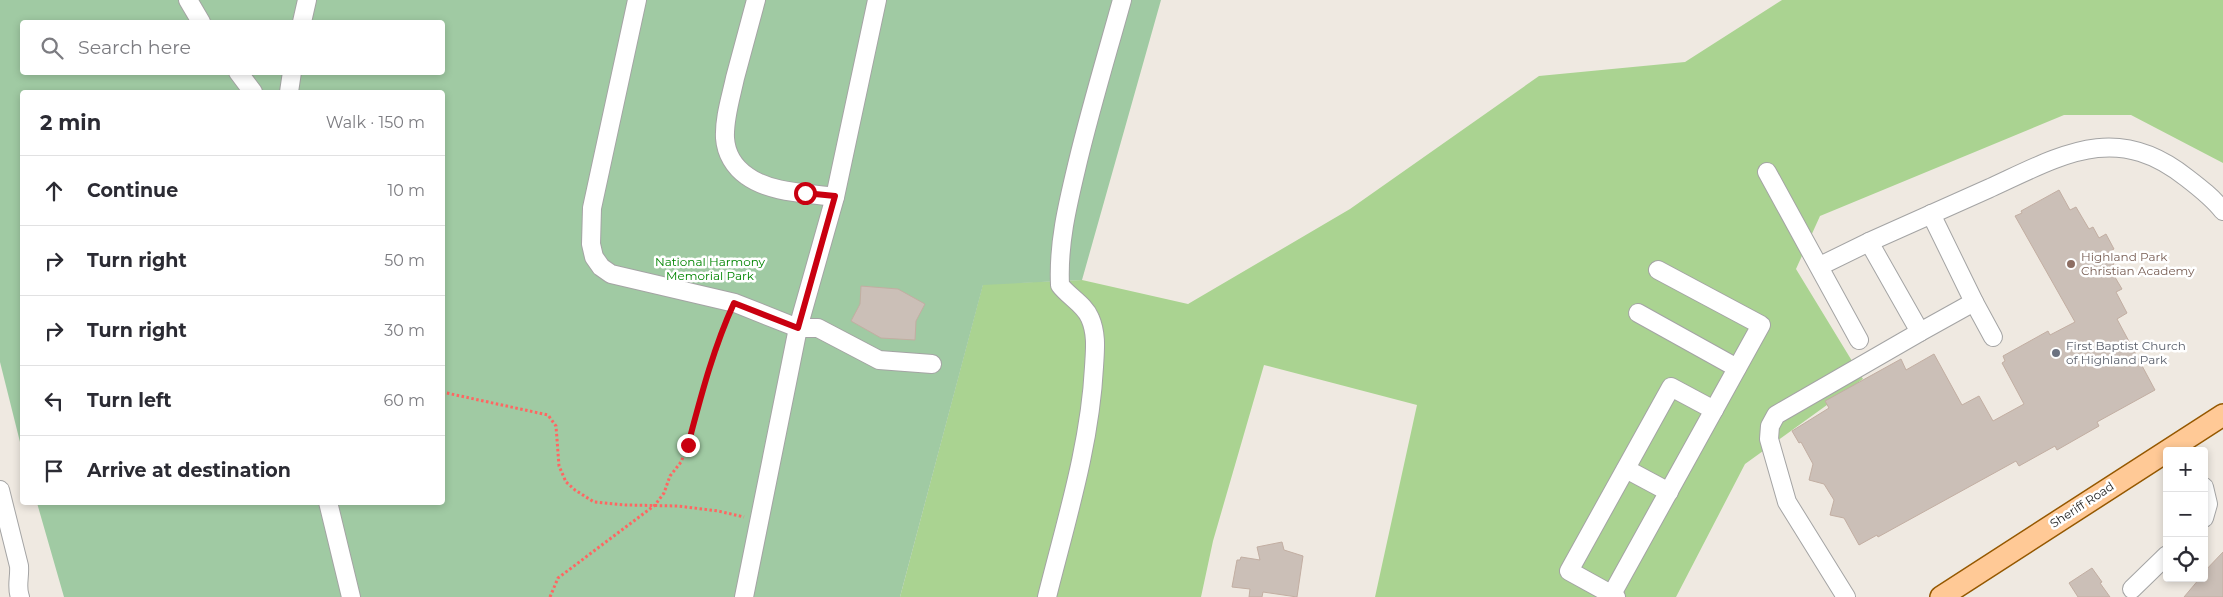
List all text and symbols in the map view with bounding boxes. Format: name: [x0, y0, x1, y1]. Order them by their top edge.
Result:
search box: [20, 20, 445, 75]
icon: search: [38, 34, 66, 62]
text: Search here: [78, 36, 191, 59]
text: 2 min: [40, 110, 101, 135]
text: Walk · 150 m: [326, 113, 425, 132]
icon: ahead: [40, 177, 68, 205]
text: Continue: [87, 179, 178, 202]
text: 10 m: [387, 181, 425, 200]
route start: [794, 182, 817, 205]
icon: right: [40, 247, 68, 275]
text: Turn right: [87, 249, 187, 272]
place label: Highland Park Christian Academy: [2081, 249, 2195, 278]
text: 50 m: [384, 251, 425, 270]
park label: National Harmony Memorial Park: [655, 254, 766, 283]
marker: Highland Park Christian Academy: [2065, 258, 2077, 270]
icon: right: [40, 317, 68, 345]
text: Turn right: [87, 319, 187, 342]
text: 30 m: [384, 321, 425, 340]
place label: First Baptist Church of Highland Park: [2066, 338, 2186, 367]
marker: First Baptist Church of Highland Park: [2050, 347, 2062, 359]
icon: left: [40, 387, 68, 415]
text: Turn left: [87, 389, 172, 412]
text: 60 m: [383, 391, 425, 410]
route end: [677, 434, 700, 457]
map controls: [2163, 447, 2208, 582]
button: +: [2163, 447, 2208, 492]
icon: arrive: [40, 457, 68, 485]
text: Arrive at destination: [87, 459, 291, 482]
street label: Sheriff Road: [2047, 478, 2117, 531]
button: −: [2163, 492, 2208, 537]
button: locate: [2163, 537, 2208, 582]

